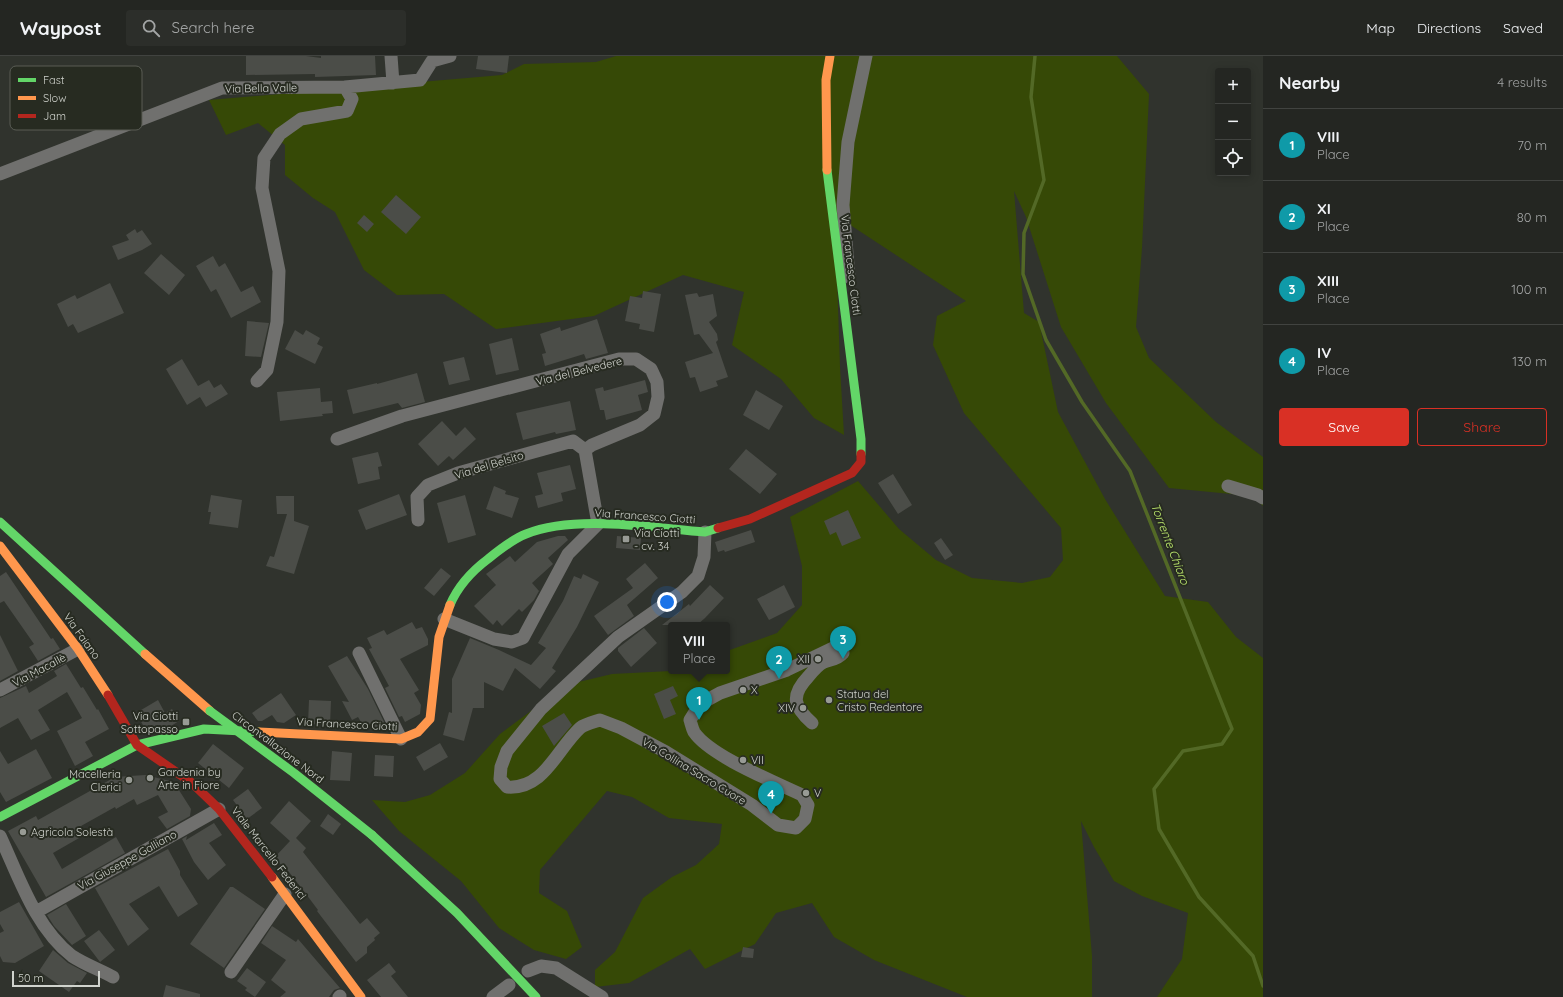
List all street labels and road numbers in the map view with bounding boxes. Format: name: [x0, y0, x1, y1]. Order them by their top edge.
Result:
street label: Via Bella Valle: [225, 80, 297, 96]
street label: Via Francesco Ciotti: [838, 214, 864, 316]
street label: Via del Belvedere: [534, 354, 624, 388]
street label: Via del Belsito: [453, 448, 526, 482]
street label: Via Francesco Ciotti: [594, 505, 696, 527]
street label: Via Faiano: [60, 610, 104, 662]
street label: Via Macallè: [10, 650, 68, 690]
street label: Circonvallazione Nord: [229, 708, 327, 786]
street label: Via Francesco Ciotti: [296, 714, 398, 734]
street label: Via Collina Sacro Cuore: [639, 734, 749, 808]
street label: Viale Marcello Federici: [228, 804, 310, 902]
street label: Via Giuseppe Galliano: [75, 827, 179, 893]

